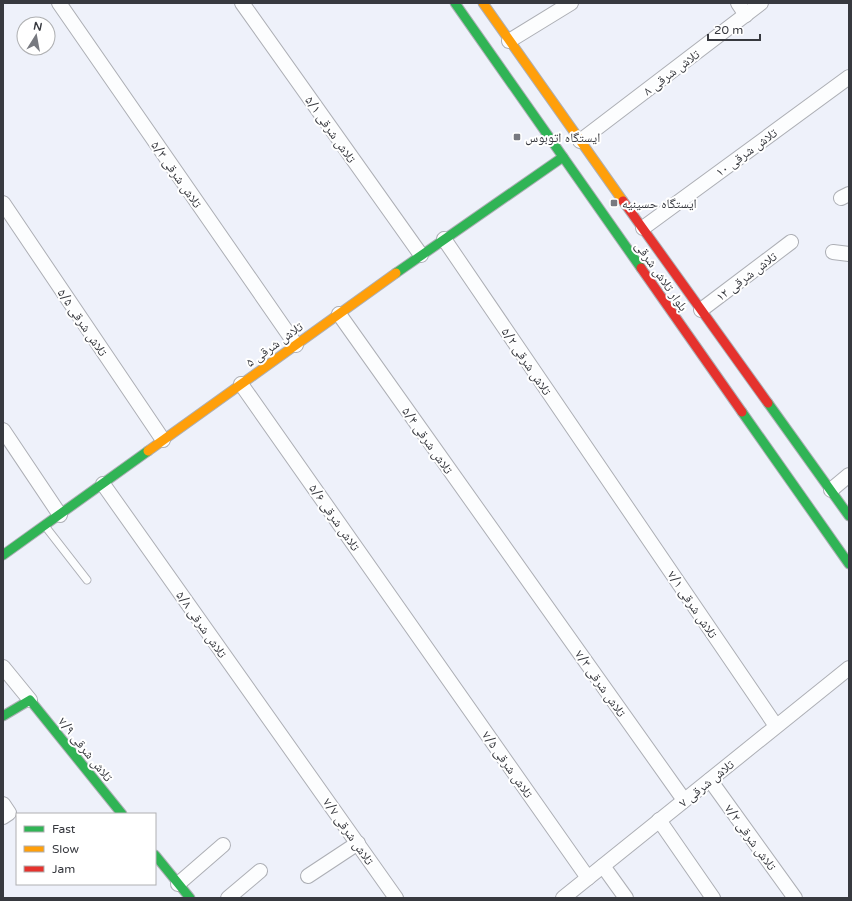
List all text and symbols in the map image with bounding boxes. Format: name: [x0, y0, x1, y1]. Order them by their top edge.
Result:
north arrow: [16, 16, 56, 56]
scale bar: [708, 16, 760, 42]
text: N: [32, 19, 43, 34]
text: 20 m: [714, 23, 743, 37]
street label: ۸ تلاش شرقی: [640, 46, 703, 99]
street label: ۵/۱ تلاش شرقی: [301, 93, 359, 166]
street label: تلاش شرقی ۱۰: [713, 125, 781, 181]
place label: ایستگاه اتوبوس: [525, 130, 600, 146]
marker: ایستگاه اتوبوس: [512, 132, 522, 142]
street label: ۵/۳ تلاش شرقی: [147, 138, 205, 211]
place label: ایستگاه حسینیه: [622, 196, 697, 212]
marker: ایستگاه حسینیه: [609, 198, 619, 208]
street label: بلوار تلاش شرقی: [631, 239, 691, 315]
street label: تلاش شرقی ۱۲: [713, 249, 780, 305]
street label: ۵/۵ تلاش شرقی: [54, 286, 111, 359]
street label: ۵ تلاش شرقی: [243, 319, 306, 371]
street label: ۵/۲ تلاش شرقی: [498, 325, 555, 398]
street label: ۵/۴ تلاش شرقی: [398, 404, 456, 477]
street label: ۵/۶ تلاش شرقی: [305, 481, 363, 554]
street label: ۷/۱ تلاش شرقی: [664, 568, 721, 641]
street label: ۵/۸ تلاش شرقی: [172, 588, 230, 661]
street label: ۷/۳ تلاش شرقی: [571, 647, 629, 720]
street label: ۷/۹ تلاش شرقی: [54, 714, 116, 785]
street label: ۷/۵ تلاش شرقی: [478, 728, 536, 801]
street label: ۷ تلاش شرقی: [676, 757, 738, 811]
street label: ۷/۷ تلاش شرقی: [319, 795, 377, 868]
street label: ۷/۲ تلاش شرقی: [721, 801, 780, 874]
legend: [16, 813, 156, 885]
text: Fast: [52, 822, 76, 836]
text: Slow: [52, 842, 79, 856]
text: Jam: [52, 862, 75, 876]

